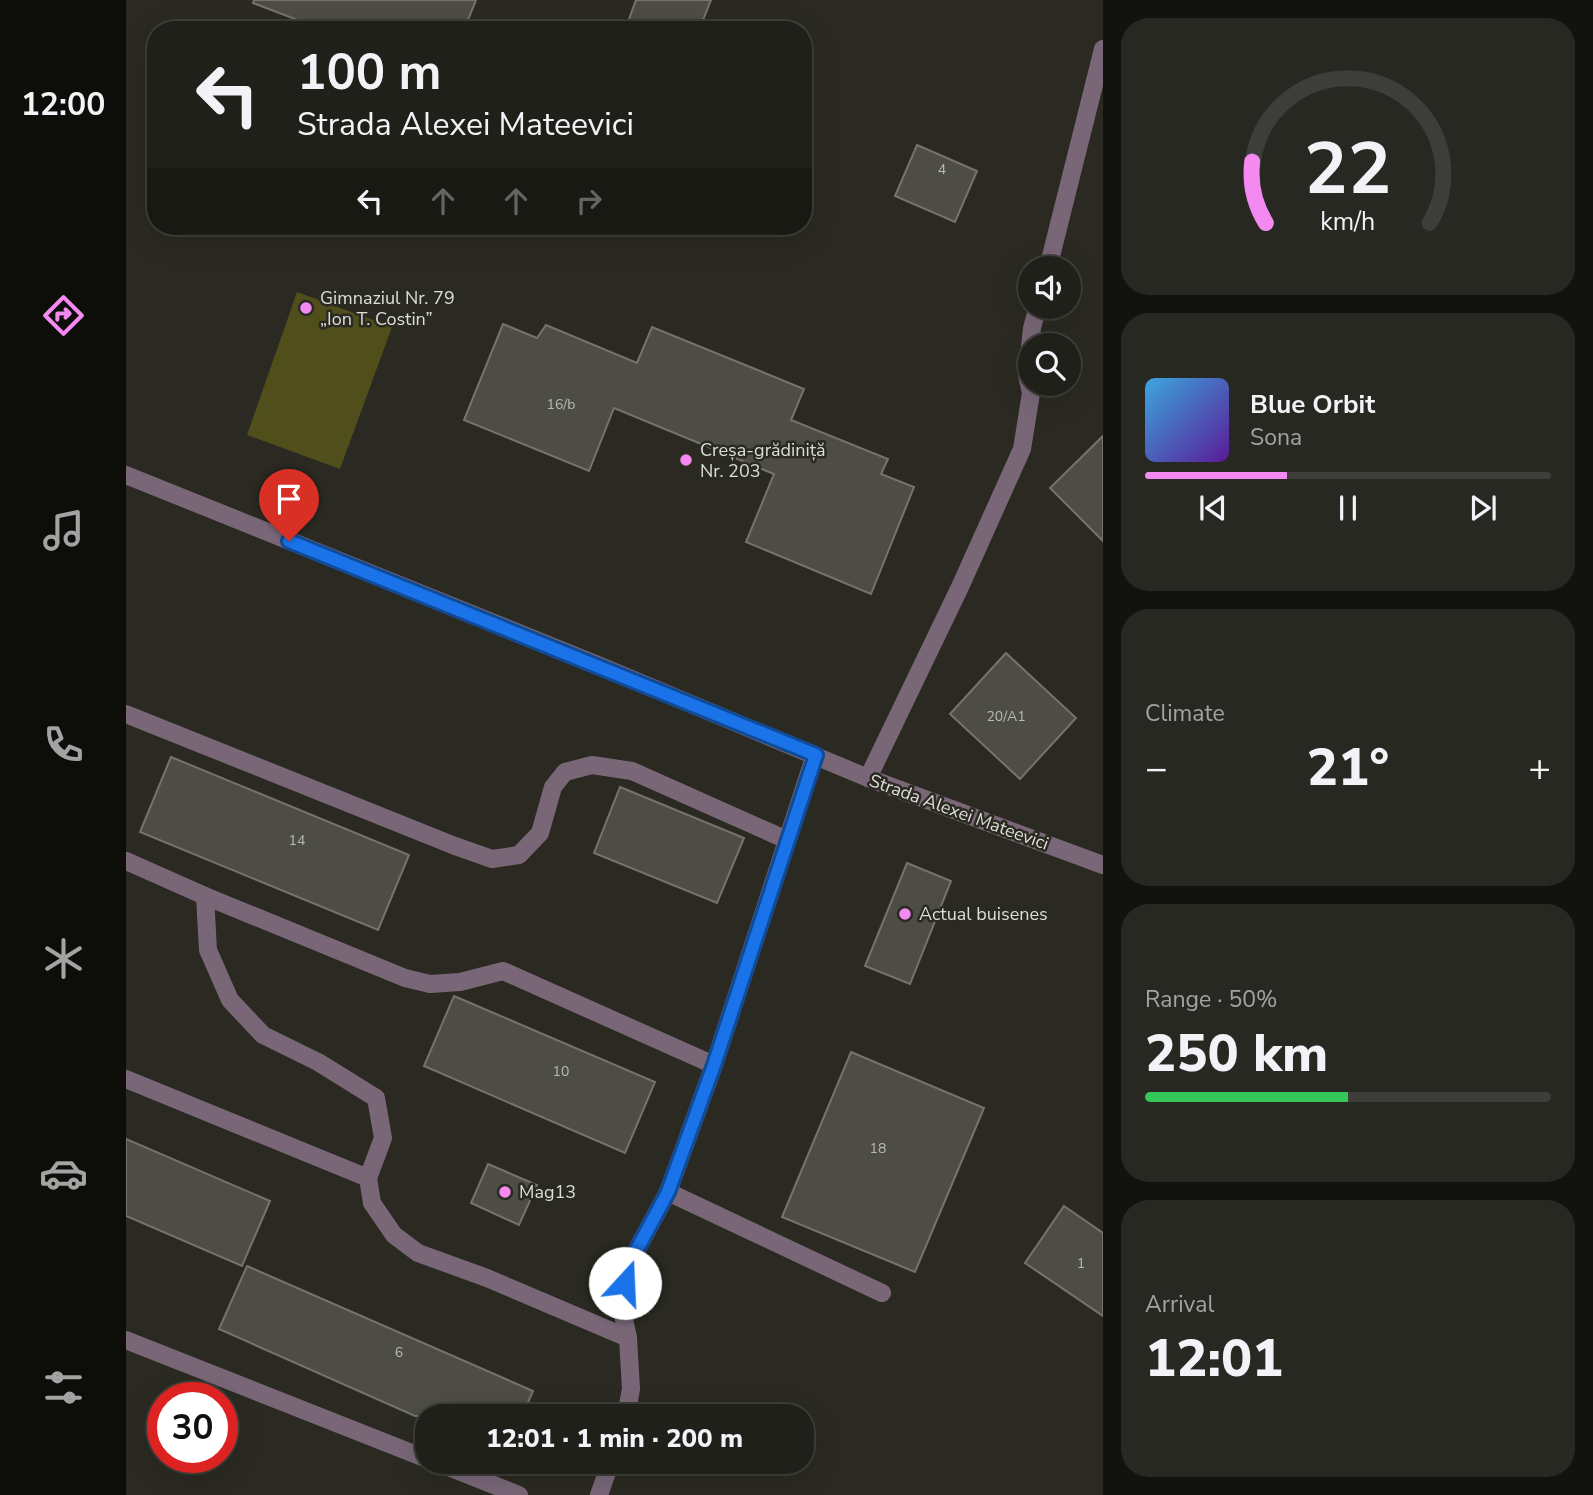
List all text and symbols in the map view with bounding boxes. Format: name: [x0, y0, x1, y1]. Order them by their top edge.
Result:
text: 100 m: [297, 39, 441, 106]
icon: left: [182, 49, 273, 140]
text: 12:00: [21, 83, 105, 126]
text: Strada Alexei Mateevici: [297, 103, 634, 146]
text: 22: [1304, 119, 1392, 219]
house number: 4: [938, 160, 946, 179]
icon: left: [351, 182, 389, 220]
icon: ahead: [424, 182, 462, 220]
icon: ahead: [497, 182, 535, 220]
icon: right: [570, 182, 608, 220]
text: km/h: [1320, 205, 1376, 239]
map controls: [1018, 256, 1081, 396]
button: sound: [1018, 256, 1081, 319]
place label: Gimnaziul Nr. 79 „Ion T. Costin”: [320, 286, 455, 331]
icon: directions: [39, 291, 88, 340]
marker: Gimnaziul Nr. 79 „Ion T. Costin”: [298, 300, 314, 316]
button: search: [1018, 333, 1081, 396]
text: Blue Orbit: [1250, 387, 1375, 422]
house number: 16/b: [547, 395, 575, 414]
text: Sona: [1250, 422, 1302, 453]
place label: Creșa-grădiniță Nr. 203: [700, 438, 825, 483]
marker: Creșa-grădiniță Nr. 203: [678, 452, 694, 468]
pin: [259, 469, 319, 541]
icon: arrive: [270, 480, 308, 518]
icon: previous: [1194, 489, 1232, 527]
icon: pause: [1329, 489, 1367, 527]
icon: next: [1464, 489, 1502, 527]
icon: music: [39, 506, 88, 555]
text: Climate: [1145, 698, 1225, 729]
house number: 20/A1: [986, 707, 1026, 726]
icon: phone: [39, 720, 88, 769]
text: 21°: [1307, 732, 1389, 803]
text: −: [1145, 743, 1168, 794]
text: +: [1528, 743, 1551, 794]
street label: Strada Alexei Mateevici: [866, 768, 1052, 856]
house number: 14: [289, 831, 305, 850]
place label: Actual buisenes: [919, 902, 1048, 926]
marker: Actual buisenes: [897, 906, 913, 922]
icon: climate: [39, 934, 88, 983]
text: Range · 50%: [1145, 984, 1277, 1015]
text: 250 km: [1145, 1018, 1328, 1089]
house number: 10: [553, 1062, 569, 1081]
house number: 18: [870, 1139, 886, 1158]
icon: car: [39, 1149, 88, 1198]
place label: Mag13: [519, 1180, 576, 1204]
marker: Mag13: [497, 1184, 513, 1200]
position arrow: [588, 1246, 662, 1320]
house number: 1: [1077, 1254, 1085, 1273]
text: Arrival: [1145, 1289, 1214, 1320]
text: 12:01: [1145, 1323, 1283, 1394]
house number: 6: [395, 1343, 403, 1362]
icon: filters: [39, 1363, 88, 1412]
speed limit sign: 30: [147, 1382, 238, 1473]
text: 12:01 · 1 min · 200 m: [486, 1421, 743, 1456]

